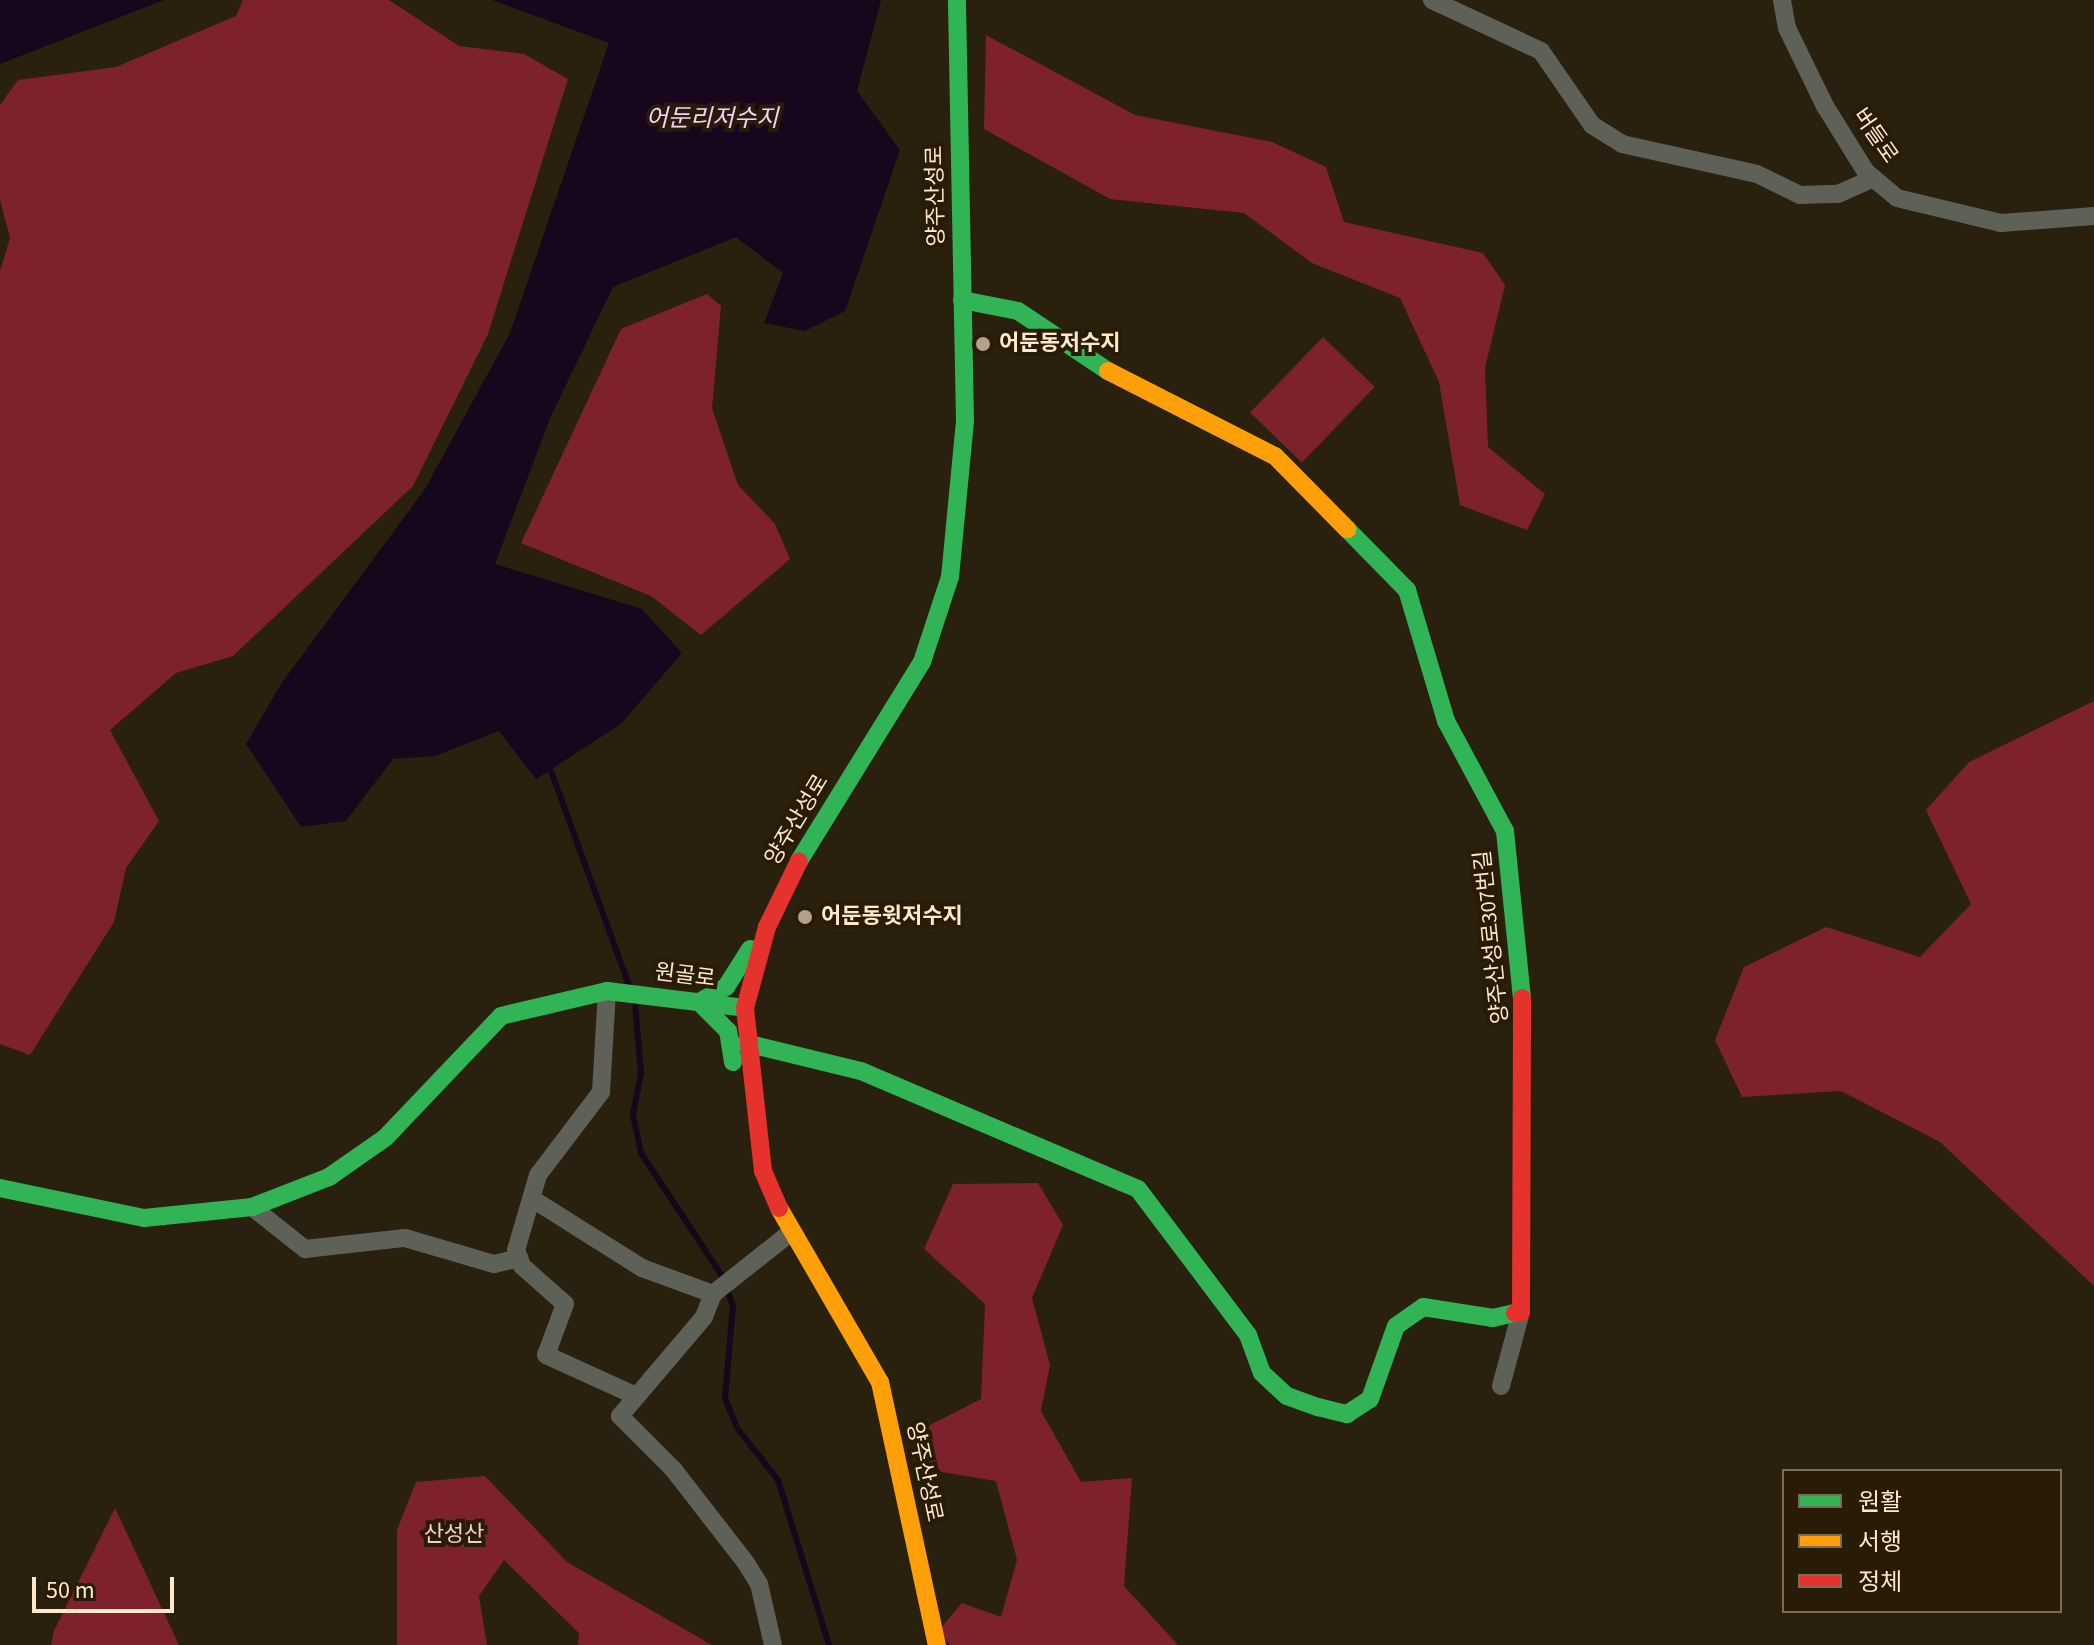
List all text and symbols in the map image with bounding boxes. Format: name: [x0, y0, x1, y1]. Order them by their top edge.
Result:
street label: 버들로: [1847, 104, 1903, 168]
water label: 어둔리저수지: [646, 105, 778, 133]
street label: 양주산성로: [922, 145, 950, 247]
place label: 어둔동저수지: [999, 331, 1120, 357]
marker: 어둔동저수지: [974, 335, 992, 353]
street label: 양주산성로: [760, 770, 834, 870]
street label: 양주산성로307번길: [1470, 849, 1514, 1025]
place label: 어둔동윗저수지: [821, 904, 963, 930]
marker: 어둔동윗저수지: [796, 908, 814, 926]
street label: 원골로: [653, 959, 717, 993]
street label: 양주산성로: [901, 1420, 947, 1524]
legend: [1782, 1469, 2062, 1613]
text: 원활: [1858, 1485, 1902, 1520]
park label: 산성산: [424, 1522, 484, 1548]
text: 서행: [1858, 1525, 1902, 1560]
scale bar: [36, 1561, 178, 1611]
text: 정체: [1858, 1565, 1902, 1600]
text: 50 m: [46, 1573, 95, 1608]

